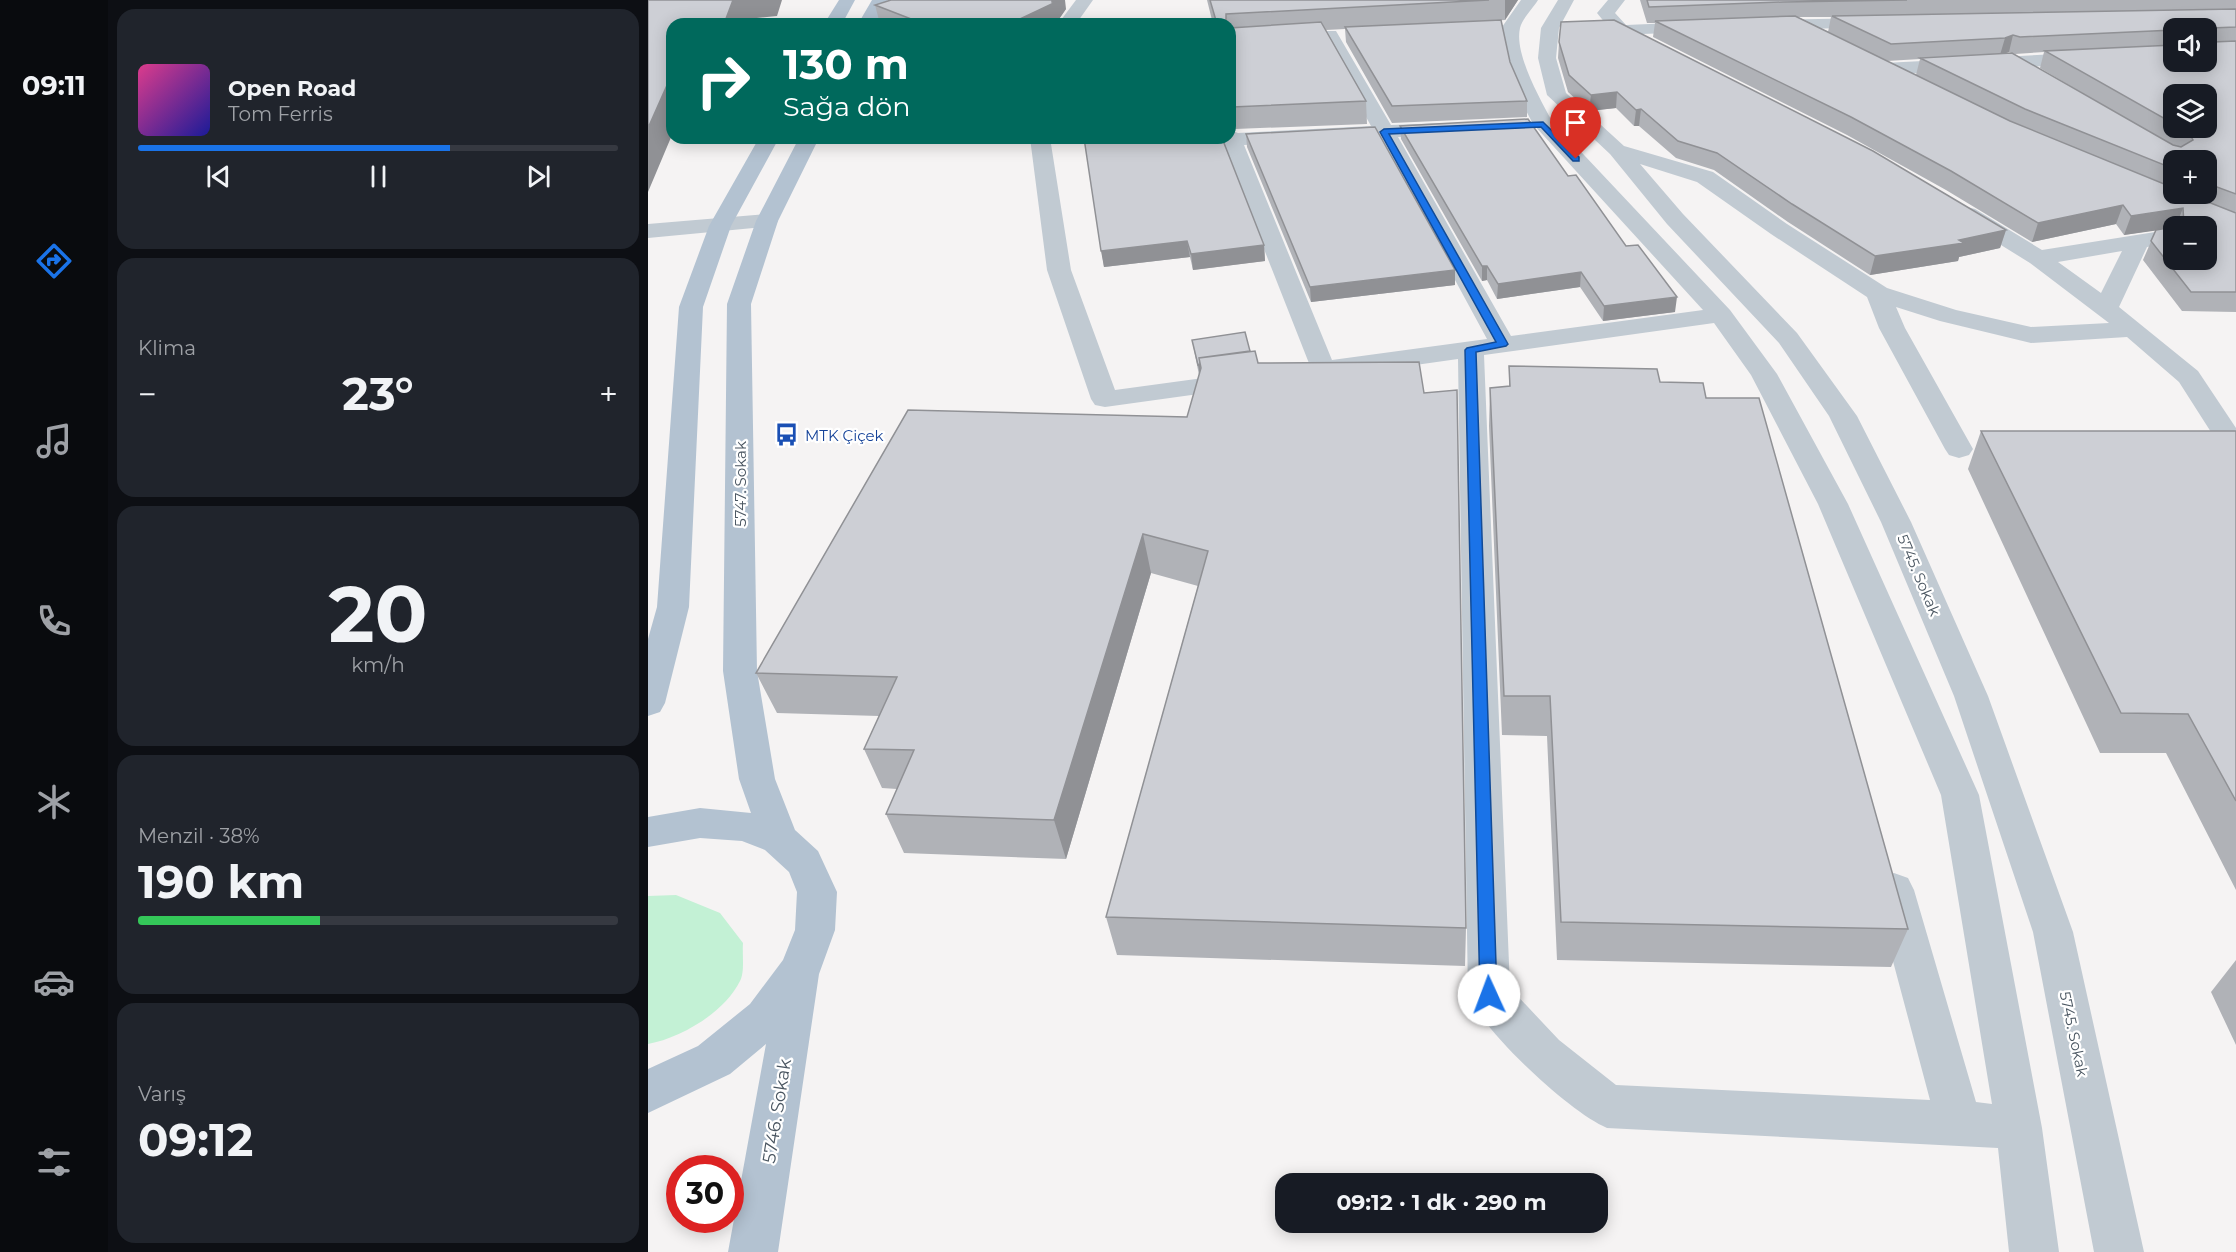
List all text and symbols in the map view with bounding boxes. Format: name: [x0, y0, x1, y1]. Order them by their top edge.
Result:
map controls: [2163, 18, 2217, 270]
button: sound: [2163, 18, 2217, 72]
text: 130 m: [783, 38, 909, 90]
icon: right: [684, 42, 762, 120]
text: 09:11: [22, 69, 86, 102]
text: Open Road: [228, 75, 356, 102]
button: layers: [2163, 84, 2217, 138]
text: Sağa dön: [783, 90, 911, 123]
pin: [1550, 97, 1601, 159]
text: Tom Ferris: [228, 102, 333, 126]
icon: arrive: [1559, 106, 1592, 139]
button: +: [2163, 150, 2217, 204]
icon: previous: [202, 160, 235, 193]
icon: pause: [362, 160, 395, 193]
icon: next: [522, 160, 555, 193]
button: −: [2163, 216, 2217, 270]
icon: directions: [33, 240, 75, 282]
text: Klima: [138, 336, 196, 360]
text: 23°: [342, 366, 414, 421]
text: −: [138, 374, 157, 414]
text: +: [599, 374, 618, 414]
icon: music: [33, 420, 75, 462]
bus stop icon: MTK Çiçek: [774, 422, 800, 448]
place label: MTK Çiçek: [805, 426, 884, 445]
street label: 5747. Sokak: [731, 441, 750, 527]
street label: 5745. Sokak: [1893, 531, 1945, 619]
text: 20: [329, 566, 427, 662]
icon: phone: [33, 600, 75, 642]
text: km/h: [351, 653, 405, 677]
icon: climate: [33, 781, 75, 823]
text: Menzil · 38%: [138, 824, 260, 848]
text: 190 km: [138, 854, 304, 909]
icon: car: [33, 961, 75, 1003]
position arrow: [1457, 963, 1521, 1027]
street label: 5745. Sokak: [2056, 990, 2092, 1078]
street label: 5746. Sokak: [758, 1057, 796, 1165]
text: Varış: [138, 1082, 186, 1106]
text: 09:12: [138, 1112, 253, 1167]
icon: filters: [33, 1141, 75, 1183]
speed limit sign: 30: [666, 1155, 744, 1233]
text: 09:12 · 1 dk · 290 m: [1336, 1189, 1547, 1216]

